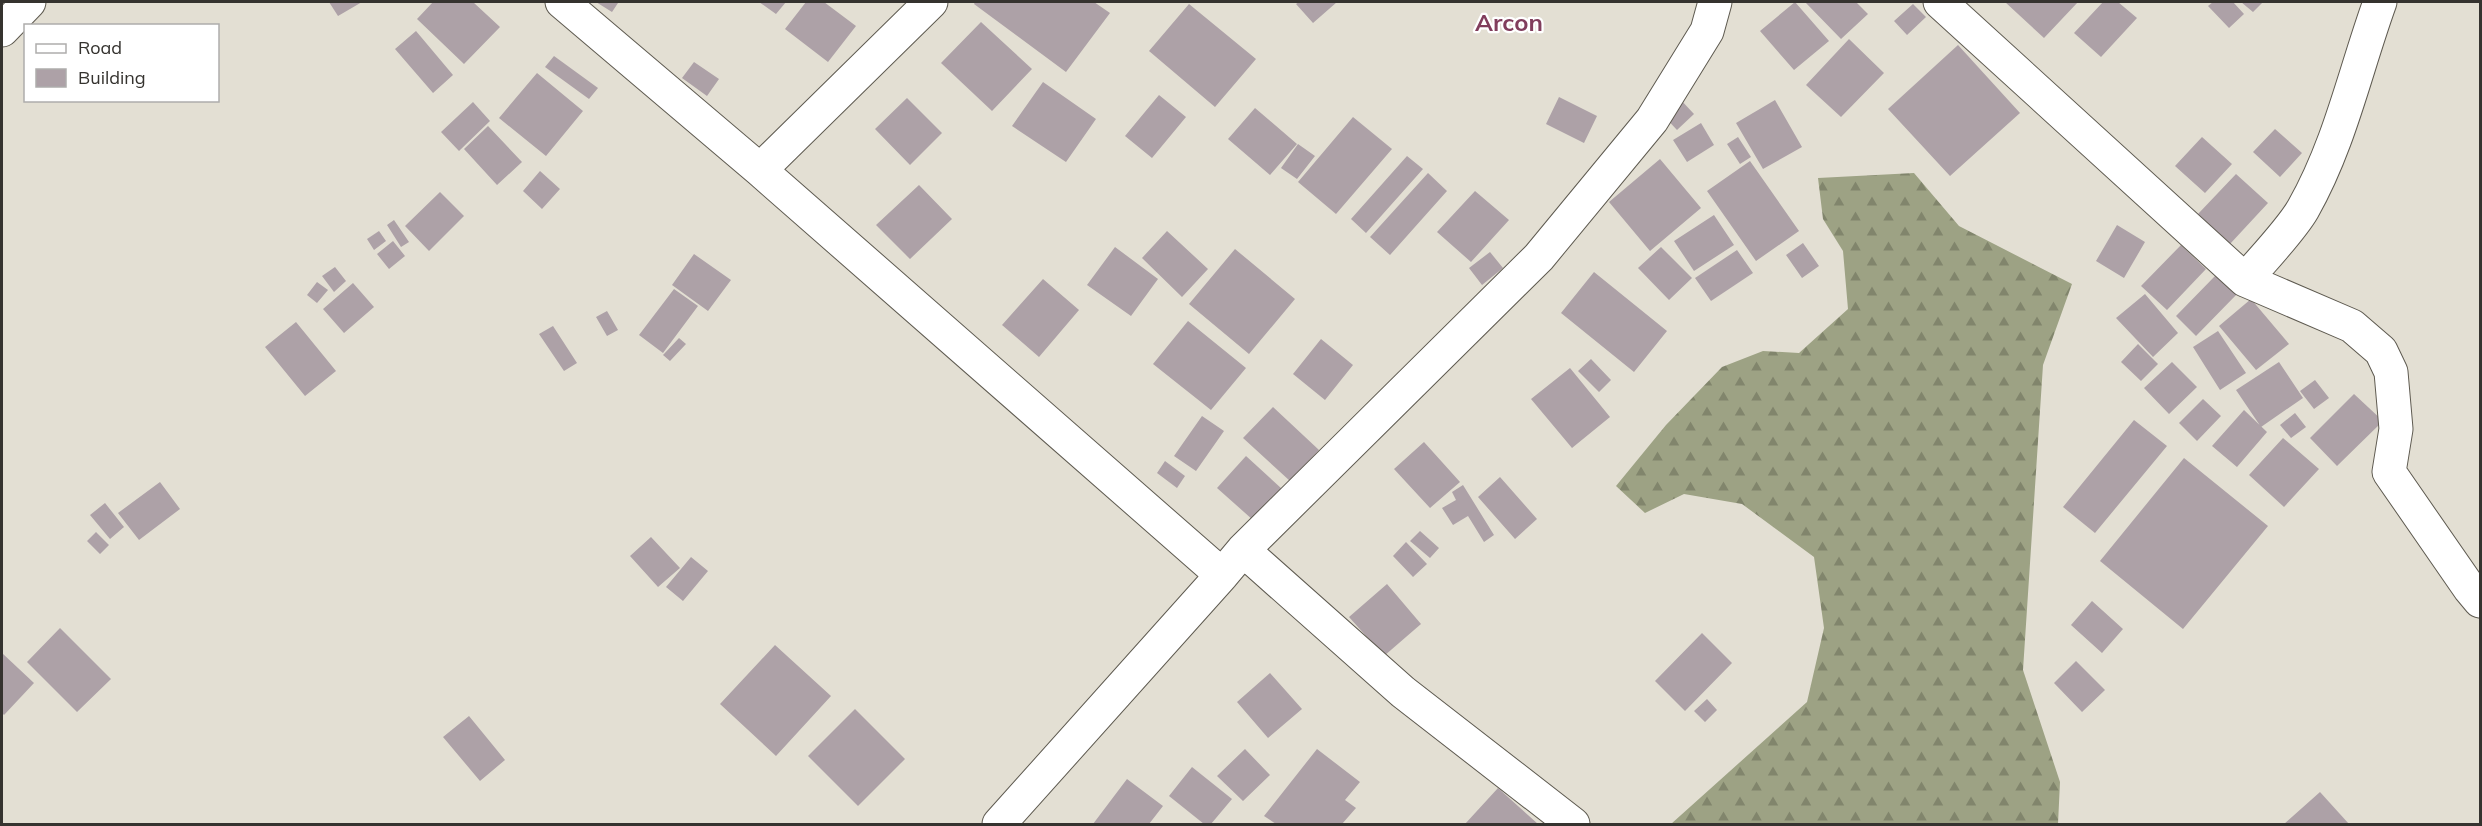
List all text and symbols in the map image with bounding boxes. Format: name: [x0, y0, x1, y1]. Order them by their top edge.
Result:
district label: Arcon: [1475, 7, 1543, 37]
legend: [24, 24, 219, 102]
text: Road: [78, 36, 122, 59]
text: Building: [78, 66, 146, 89]

